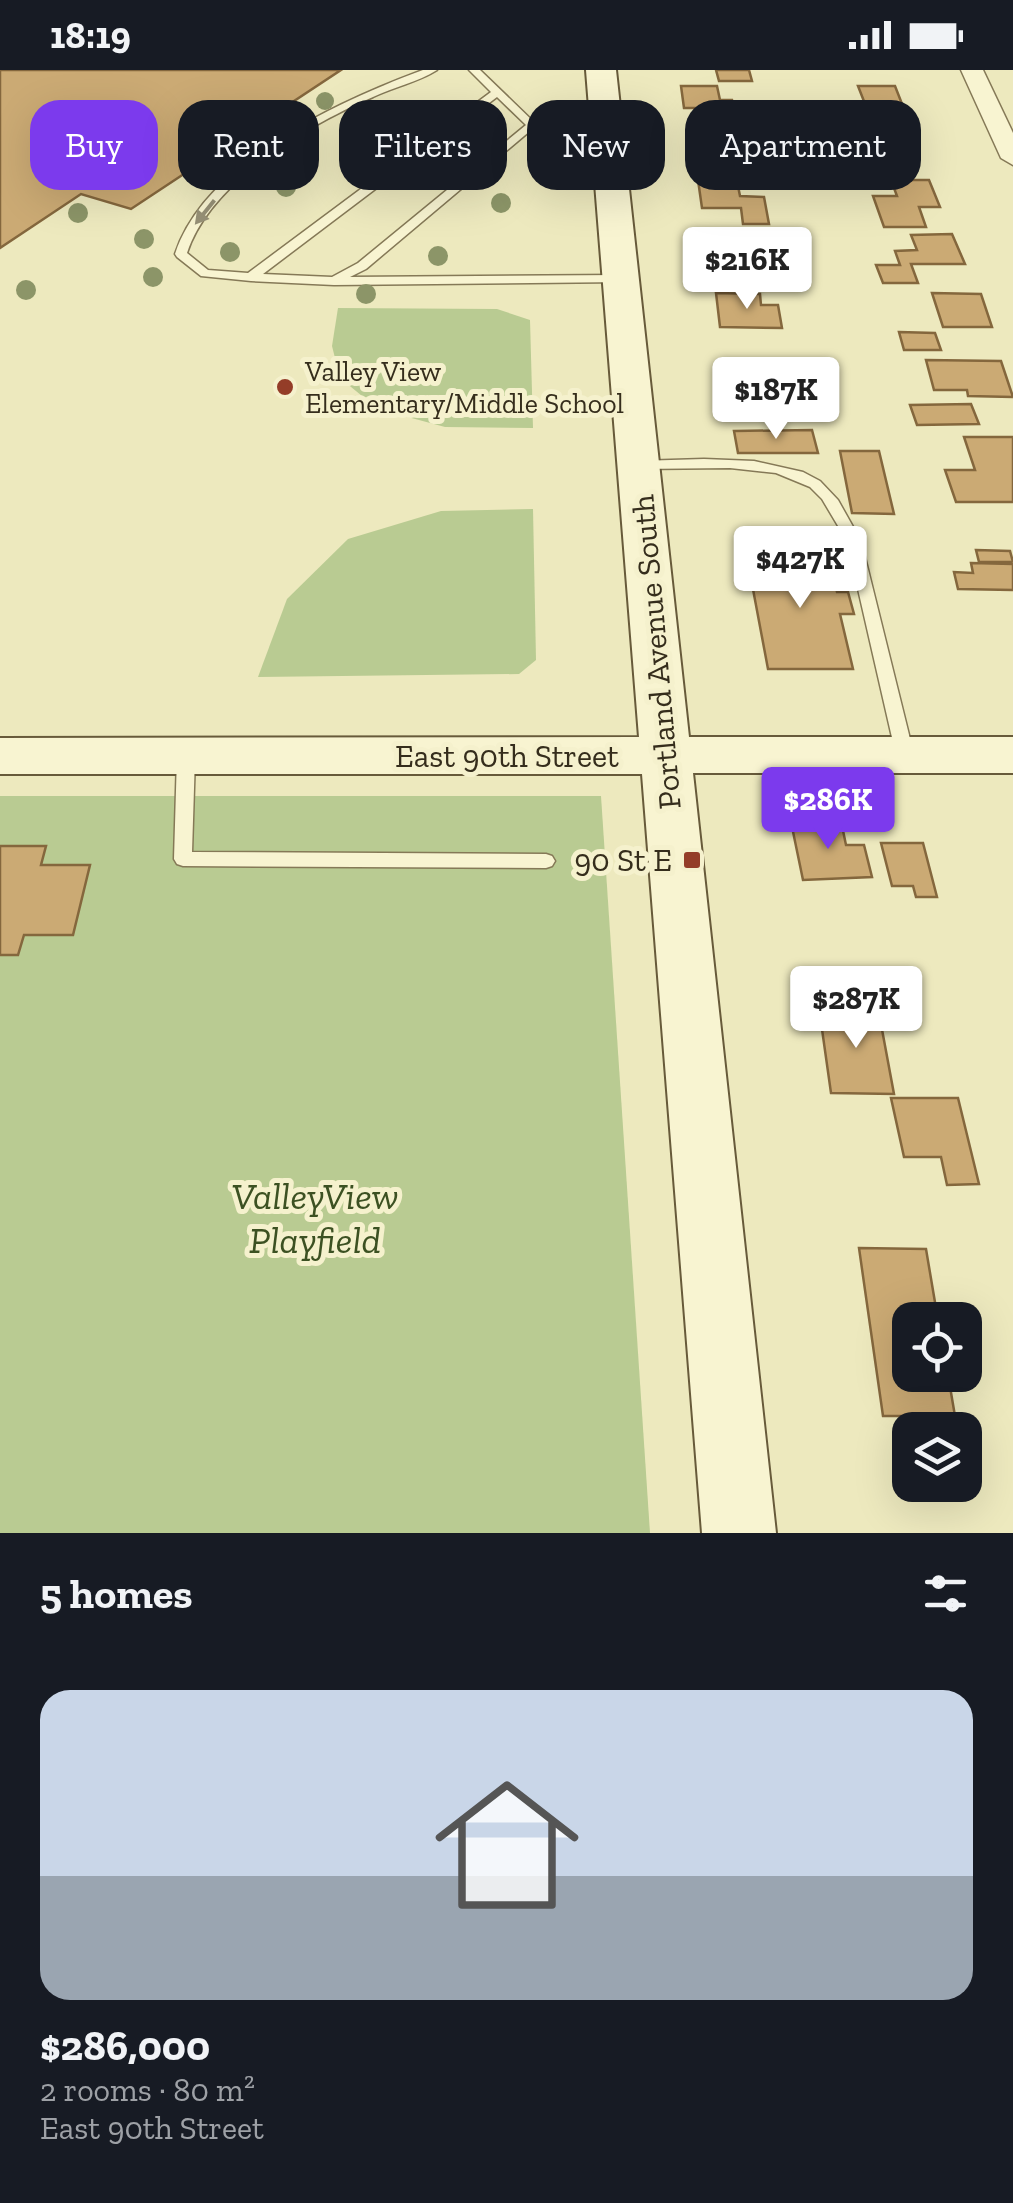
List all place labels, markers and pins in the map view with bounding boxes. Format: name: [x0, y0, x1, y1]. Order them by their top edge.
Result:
pin: $216K: [677, 227, 817, 312]
place label: Valley View Elementary/Middle School: [304, 355, 624, 420]
pin: $187K: [706, 357, 846, 442]
marker: Valley View Elementary/Middle School: [274, 376, 296, 398]
pin: $427K: [730, 526, 870, 611]
pin: $286K: [758, 767, 898, 852]
place label: 90 St E: [574, 841, 672, 879]
marker: 90 St E: [681, 849, 703, 871]
pin: $287K: [786, 966, 926, 1051]

